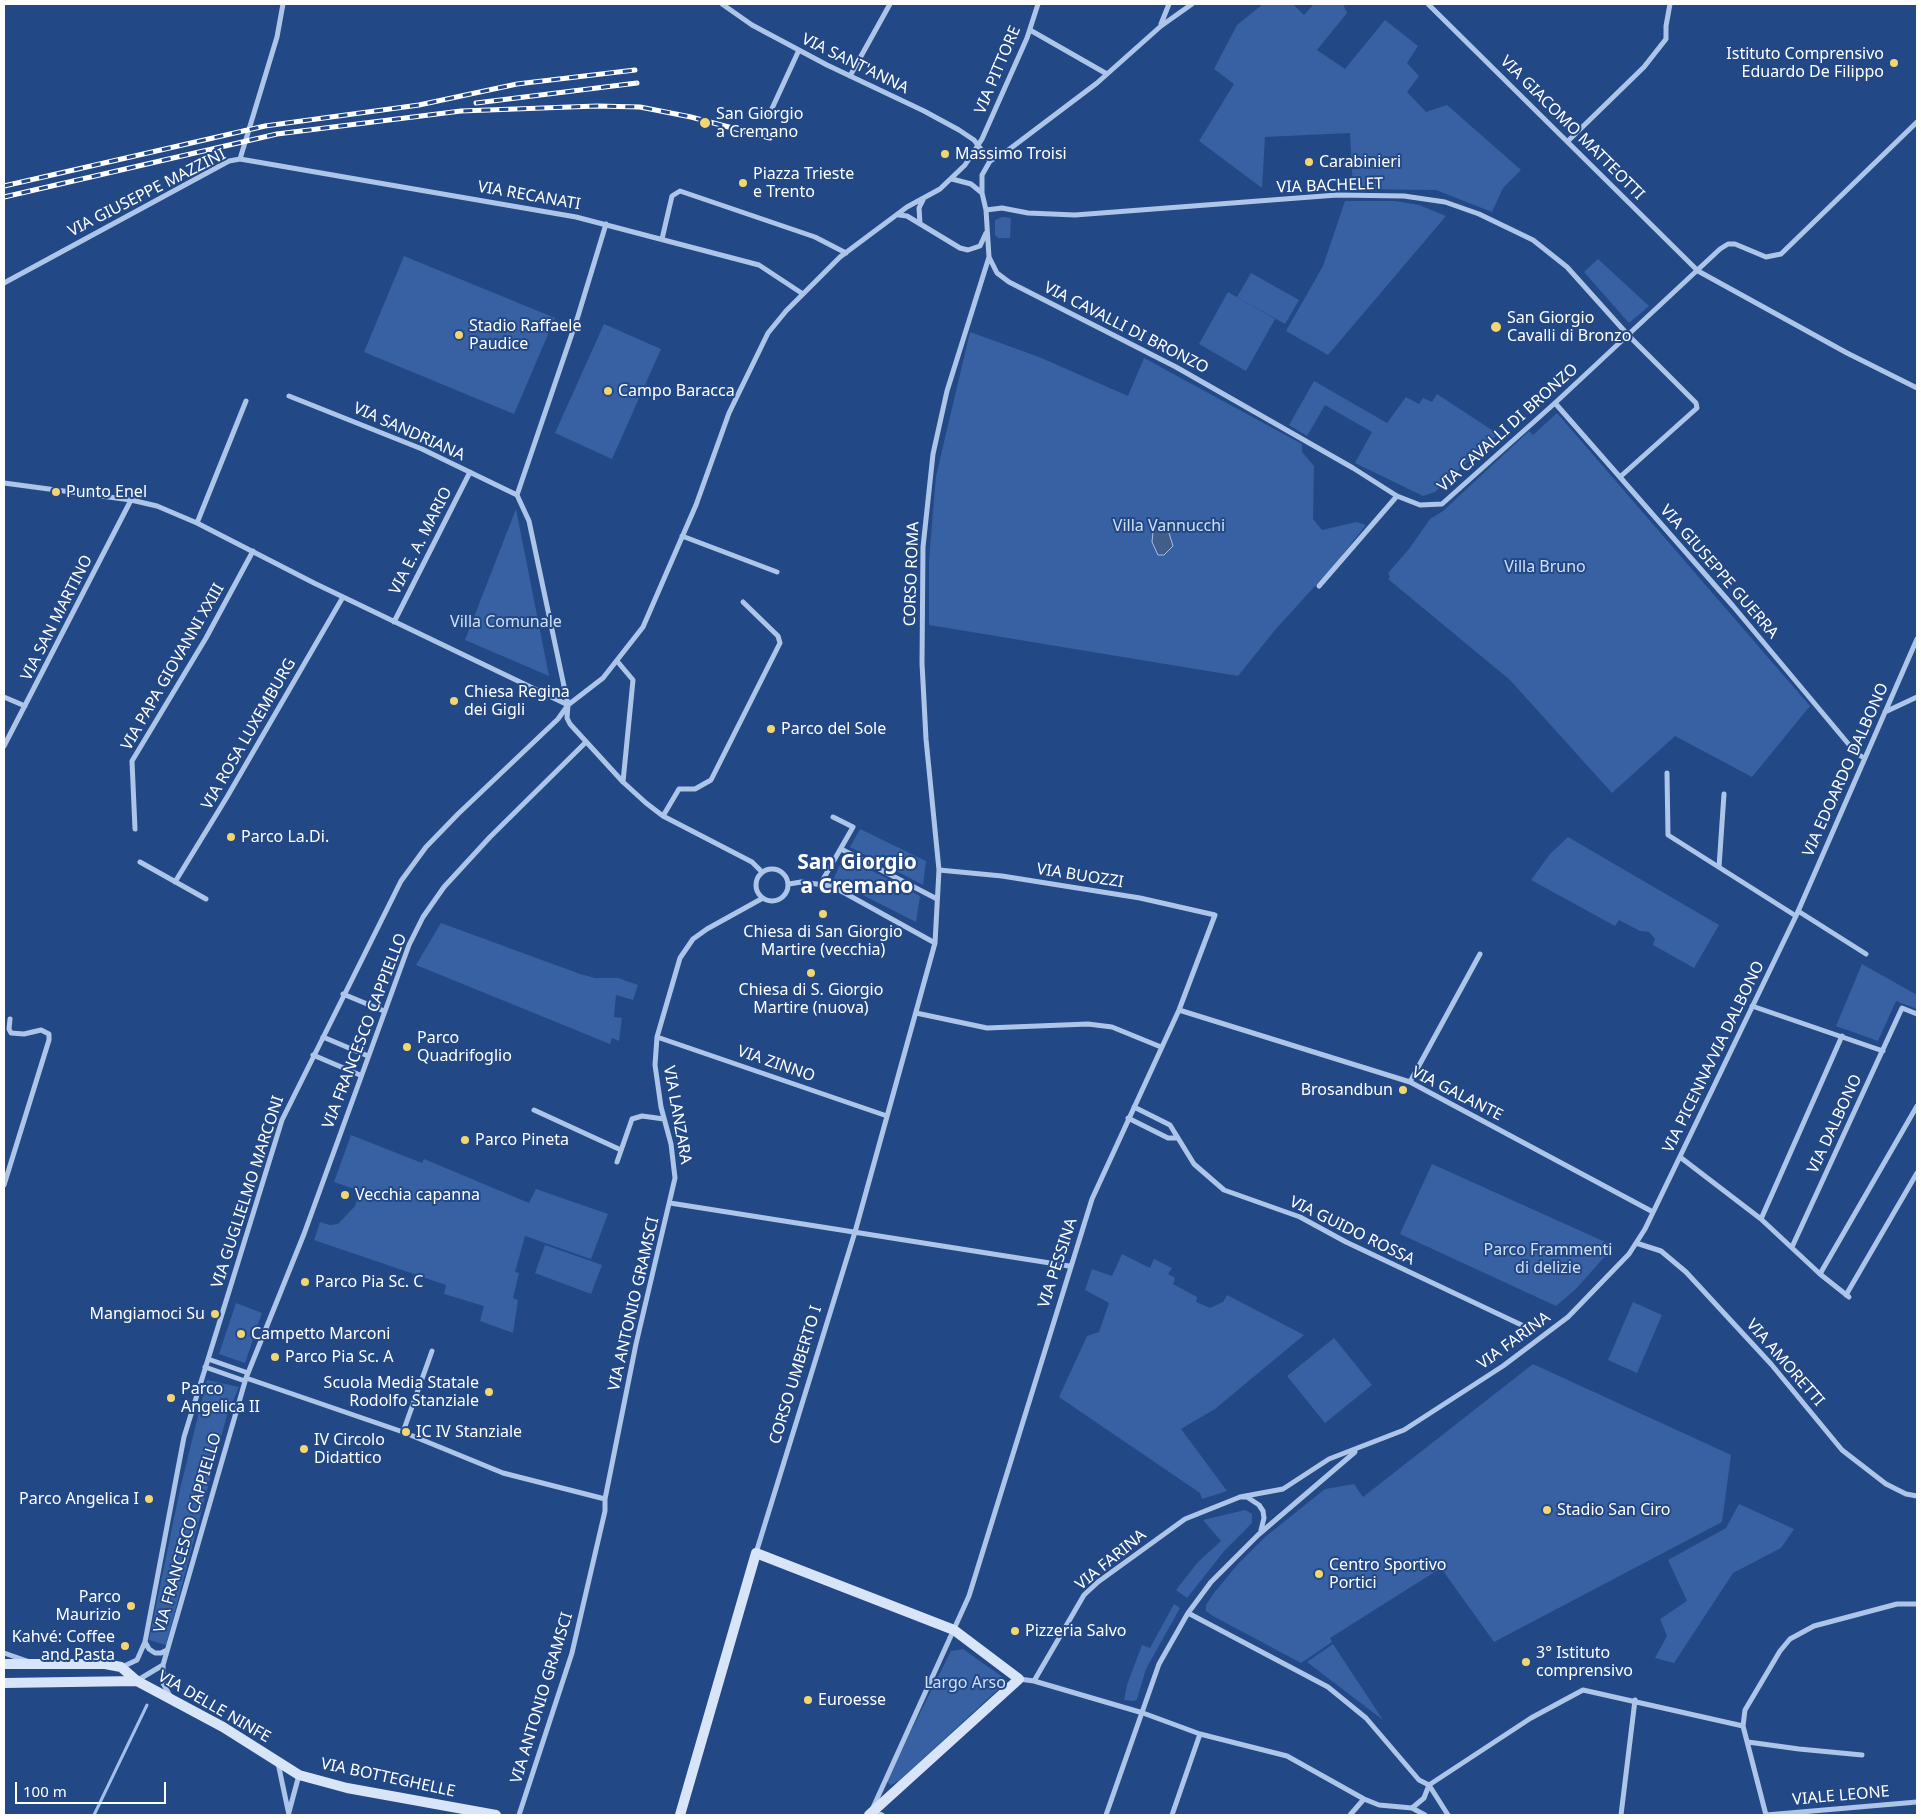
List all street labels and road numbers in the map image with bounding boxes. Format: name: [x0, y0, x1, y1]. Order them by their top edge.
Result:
street label: VIA PITTORE: [971, 23, 1025, 117]
street label: VIA SANT'ANNA: [798, 30, 912, 98]
street label: VIA GIACOMO MATTEOTTI: [1496, 52, 1648, 204]
street label: VIA GIUSEPPE MAZZINI: [65, 145, 229, 241]
street label: VIA BACHELET: [1276, 175, 1384, 197]
street label: VIA RECANATI: [476, 178, 582, 214]
street label: VIA CAVALLI DI BRONZO: [1040, 278, 1212, 378]
street label: VIA CAVALLI DI BRONZO: [1434, 360, 1582, 496]
street label: VIA SANDRIANA: [350, 399, 468, 465]
street label: VIA E. A. MARIO: [386, 484, 456, 598]
street label: VIA GIUSEPPE GUERRA: [1656, 501, 1782, 643]
street label: CORSO ROMA: [901, 521, 923, 627]
street label: VIA SAN MARTINO: [17, 552, 97, 684]
street label: VIA PAPA GIOVANNI XXIII: [117, 580, 229, 754]
street label: VIA ROSA LUXEMBURG: [198, 655, 300, 813]
street label: VIA EDOARDO DALBONO: [1799, 680, 1893, 860]
street label: VIA BUOZZI: [1035, 860, 1125, 892]
street label: VIA FRANCESCO CAPPIELLO: [319, 931, 411, 1131]
street label: VIA PICENNA/VIA DALBONO: [1659, 958, 1769, 1156]
street label: VIA ZINNO: [735, 1042, 817, 1086]
street label: VIA GALANTE: [1408, 1063, 1506, 1125]
street label: VIA LANZARA: [659, 1064, 695, 1166]
street label: VIA DALBONO: [1804, 1071, 1866, 1177]
street label: VIA GUGLIELMO MARCONI: [208, 1093, 288, 1291]
street label: VIA GUIDO ROSSA: [1286, 1192, 1418, 1270]
street label: VIA ANTONIO GRAMSCI: [605, 1215, 663, 1393]
street label: VIA PESSINA: [1034, 1216, 1082, 1310]
street label: CORSO UMBERTO I: [766, 1303, 826, 1447]
street label: VIA FARINA: [1474, 1308, 1554, 1374]
street label: VIA AMORETTI: [1742, 1316, 1828, 1410]
street label: VIA FRANCESCO CAPPIELLO: [150, 1431, 226, 1635]
street label: VIA FARINA: [1072, 1526, 1150, 1594]
street label: VIA ANTONIO GRAMSCI: [507, 1610, 577, 1786]
street label: VIA DELLE NINFE: [154, 1667, 274, 1747]
street label: VIA BOTTEGHELLE: [319, 1754, 457, 1802]
street label: VIALE LEONE: [1792, 1782, 1890, 1810]

